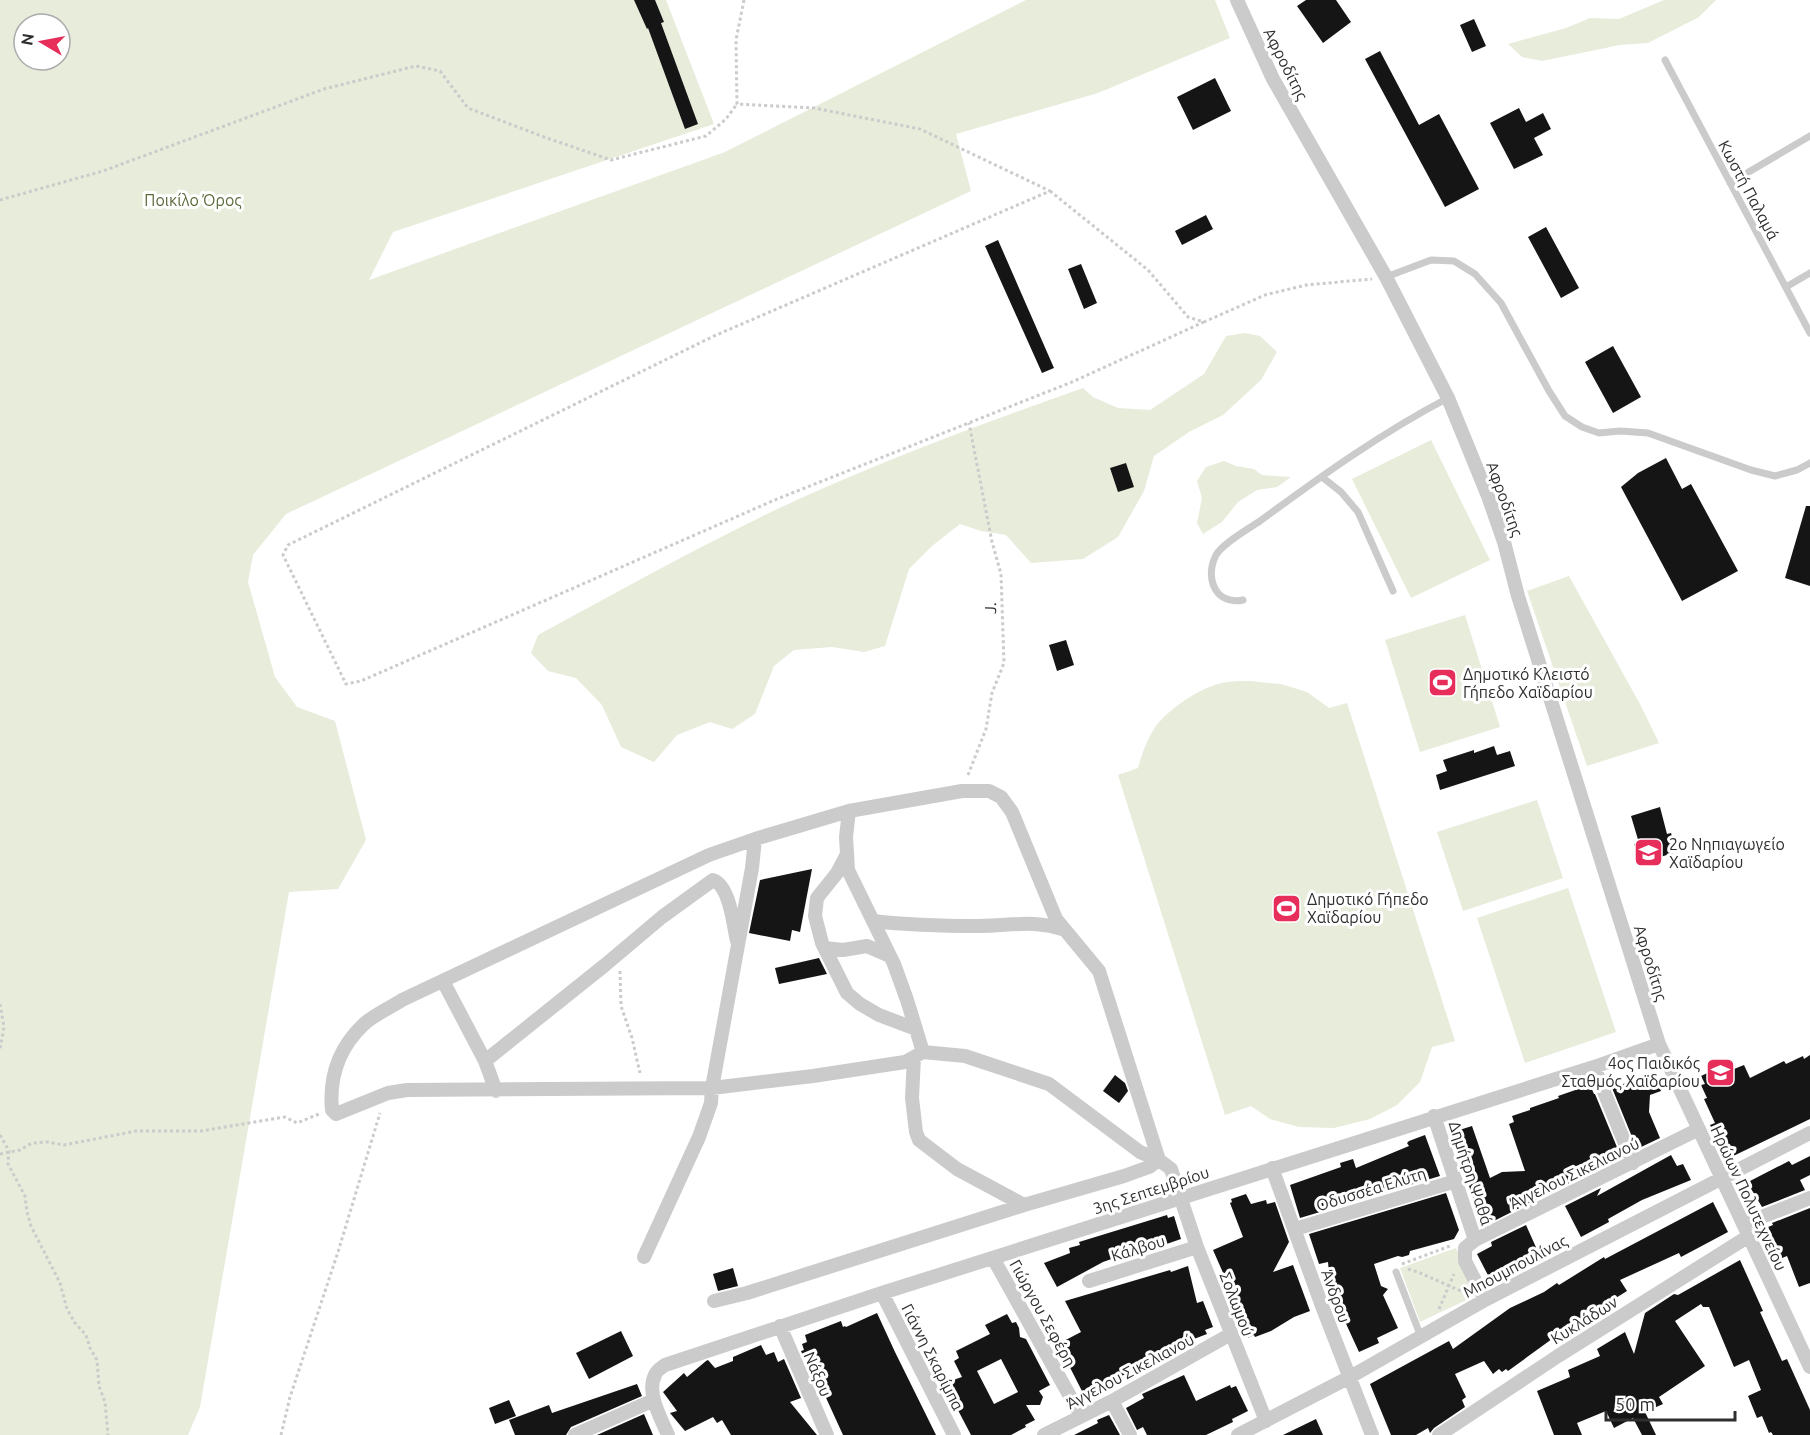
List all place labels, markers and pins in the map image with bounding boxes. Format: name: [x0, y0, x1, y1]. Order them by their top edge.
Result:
place label: Δημοτικό Κλειστό Γήπεδο Χαϊδαρίου: [1463, 665, 1593, 701]
sports icon: Δημοτικό Κλειστό Γήπεδο Χαϊδαρίου: [1426, 667, 1458, 699]
place label: 2ο Νηπιαγωγείο Χαϊδαρίου: [1669, 835, 1785, 871]
school or university icon: 2ο Νηπιαγωγείο Χαϊδαρίου: [1632, 837, 1664, 869]
place label: Δημοτικό Γήπεδο Χαϊδαρίου: [1307, 890, 1429, 926]
sports icon: Δημοτικό Γήπεδο Χαϊδαρίου: [1270, 892, 1302, 924]
place label: 4ος Παιδικός Σταθμός Χαϊδαρίου: [1562, 1054, 1700, 1091]
school or university icon: 4ος Παιδικός Σταθμός Χαϊδαρίου: [1705, 1056, 1737, 1088]

